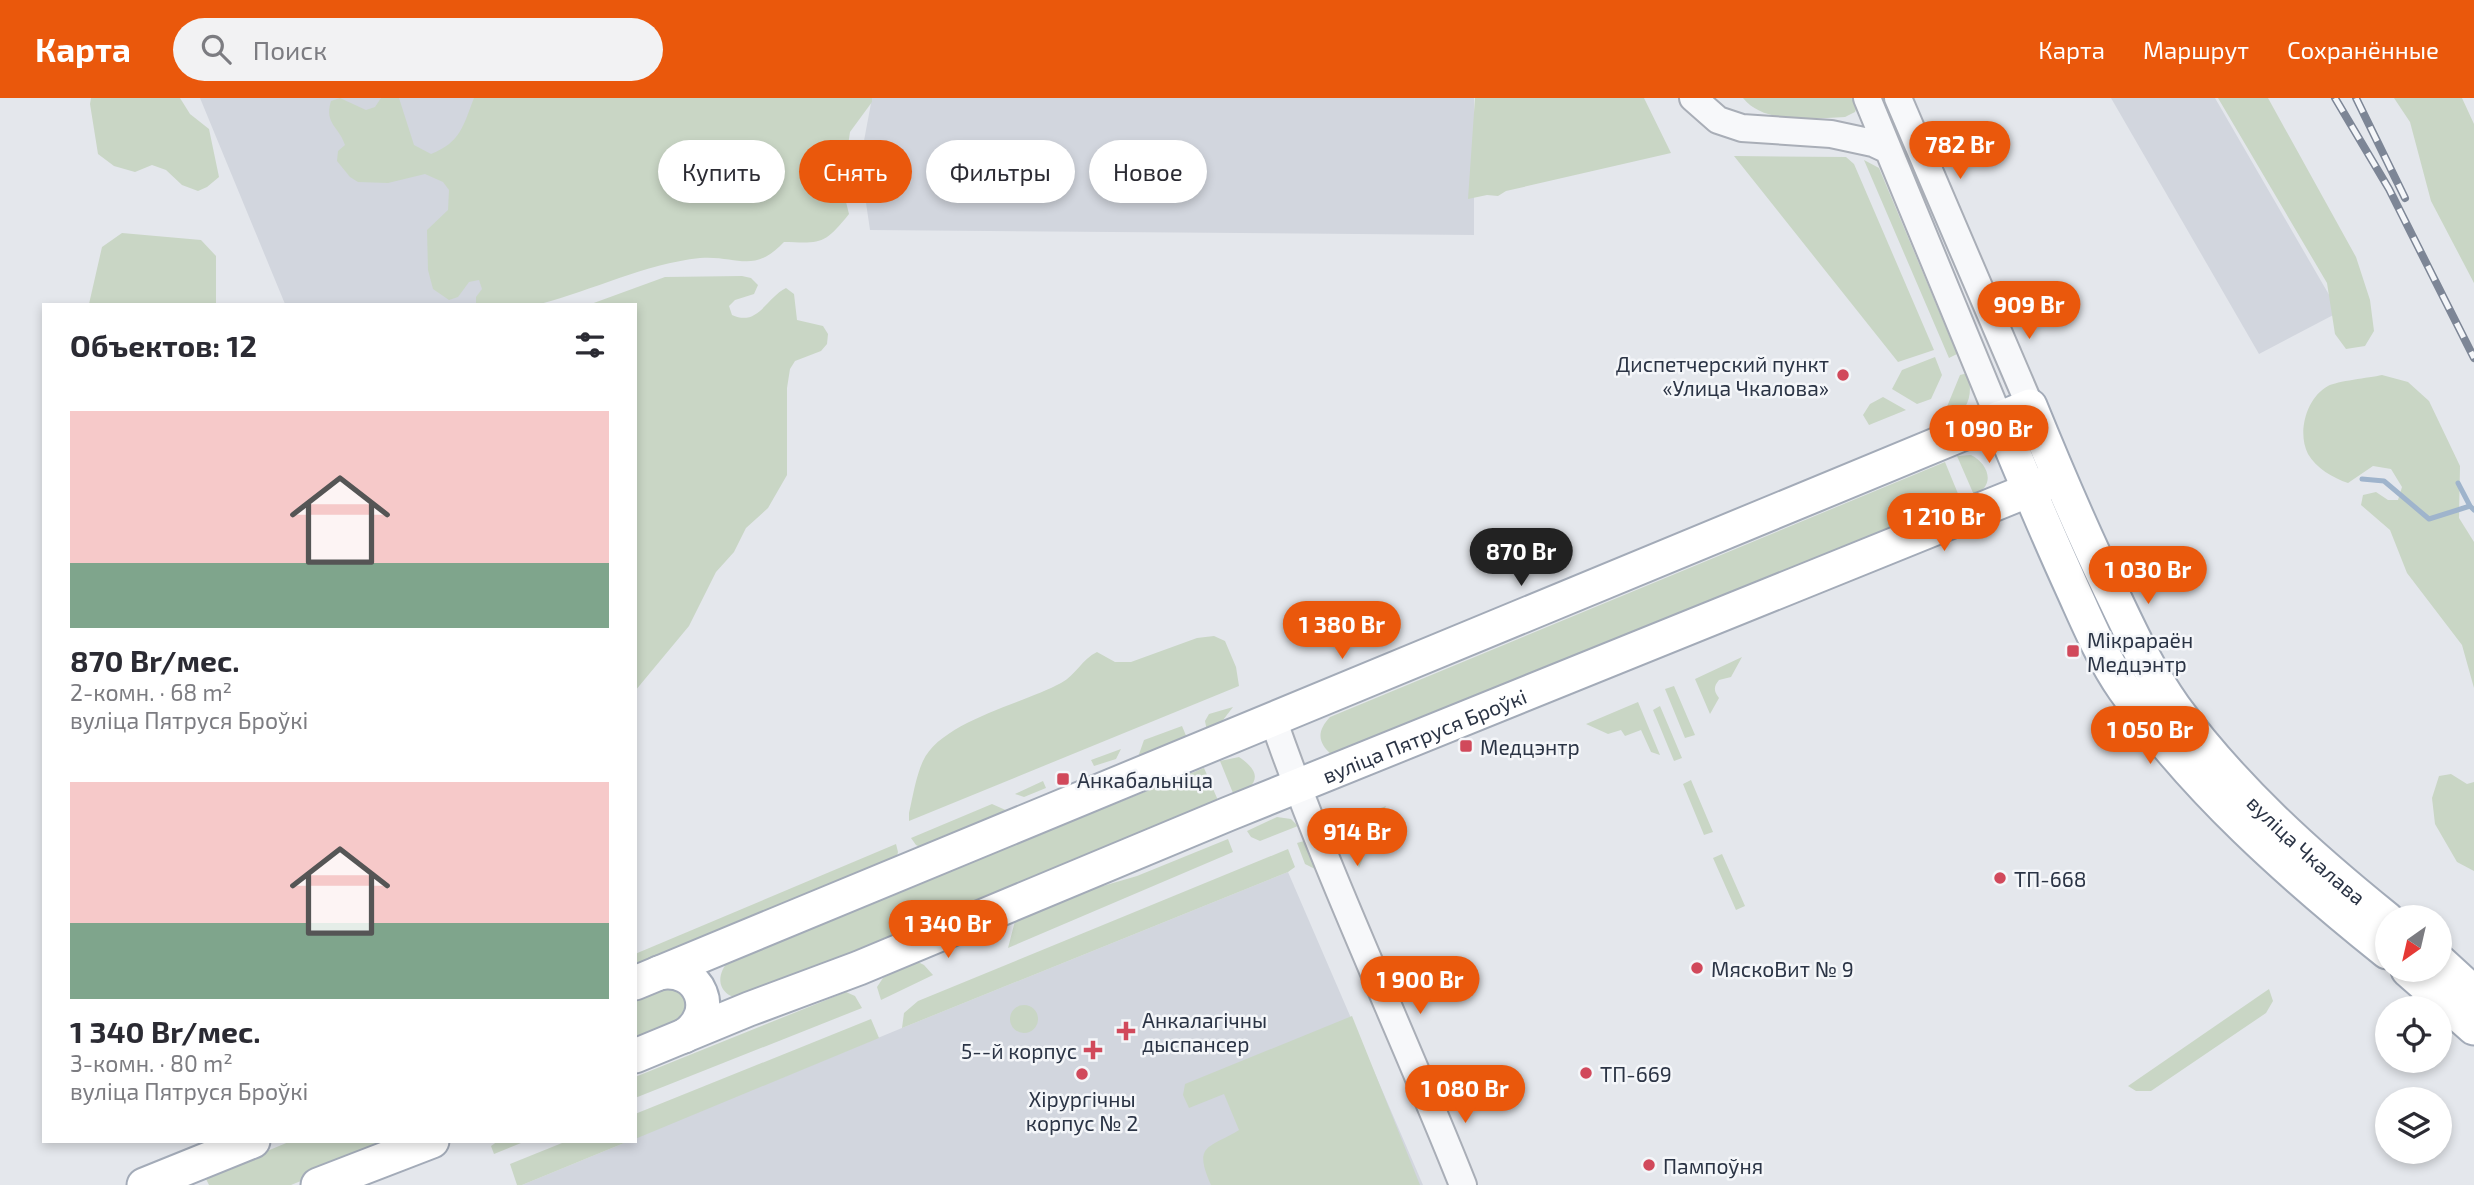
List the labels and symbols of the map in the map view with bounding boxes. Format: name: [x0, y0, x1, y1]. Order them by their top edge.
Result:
pin: 782 Br: [1903, 122, 2017, 181]
pin: 909 Br: [1972, 282, 2086, 341]
place label: Диспетчерский пункт «Улица Чкалова»: [1616, 351, 1829, 400]
marker: Диспетчерский пункт «Улица Чкалова»: [1835, 367, 1851, 383]
pin: 1 090 Br: [1917, 406, 2061, 465]
pin: 1 210 Br: [1872, 494, 2016, 553]
pin: 870 Br: [1464, 528, 1578, 588]
pin: 1 030 Br: [2076, 546, 2220, 606]
pin: 1 380 Br: [1270, 602, 1414, 661]
place label: Мікрараён Медцэнтр: [2087, 627, 2193, 676]
marker: Мікрараён Медцэнтр: [2065, 643, 2081, 659]
street label: вуліца Пятруся Броўкі: [1318, 682, 1530, 787]
pin: 1 050 Br: [2078, 706, 2222, 766]
place label: Медцэнтр: [1480, 734, 1580, 759]
marker: Медцэнтр: [1458, 738, 1474, 754]
place label: Анкабальніца: [1077, 767, 1213, 792]
marker: Анкабальніца: [1055, 771, 1071, 787]
street label: вуліца Чкалава: [2243, 789, 2371, 909]
pin: 914 Br: [1300, 808, 1414, 868]
place label: ТП-668: [2014, 866, 2086, 891]
marker: ТП-668: [1992, 870, 2008, 886]
pin: 1 340 Br: [876, 900, 1020, 960]
north arrow: [2375, 905, 2452, 982]
pin: 1 900 Br: [1348, 956, 1492, 1016]
place label: МяскоВит № 9: [1711, 956, 1854, 981]
marker: МяскоВит № 9: [1689, 960, 1705, 976]
place label: Анкалагічны дыспансер: [1142, 1007, 1267, 1056]
marker: Анкалагічны дыспансер: [1116, 1021, 1136, 1041]
place label: 5--й корпус: [961, 1038, 1077, 1064]
marker: 5--й корпус: [1083, 1040, 1103, 1060]
place label: ТП-669: [1600, 1061, 1672, 1086]
marker: ТП-669: [1578, 1065, 1594, 1081]
marker: Хірургічны корпус № 2: [1074, 1066, 1090, 1082]
pin: 1 080 Br: [1393, 1066, 1537, 1125]
place label: Хірургічны корпус № 2: [1026, 1086, 1138, 1136]
place label: Пампоўня: [1663, 1153, 1763, 1179]
marker: Пампоўня: [1641, 1157, 1657, 1173]

